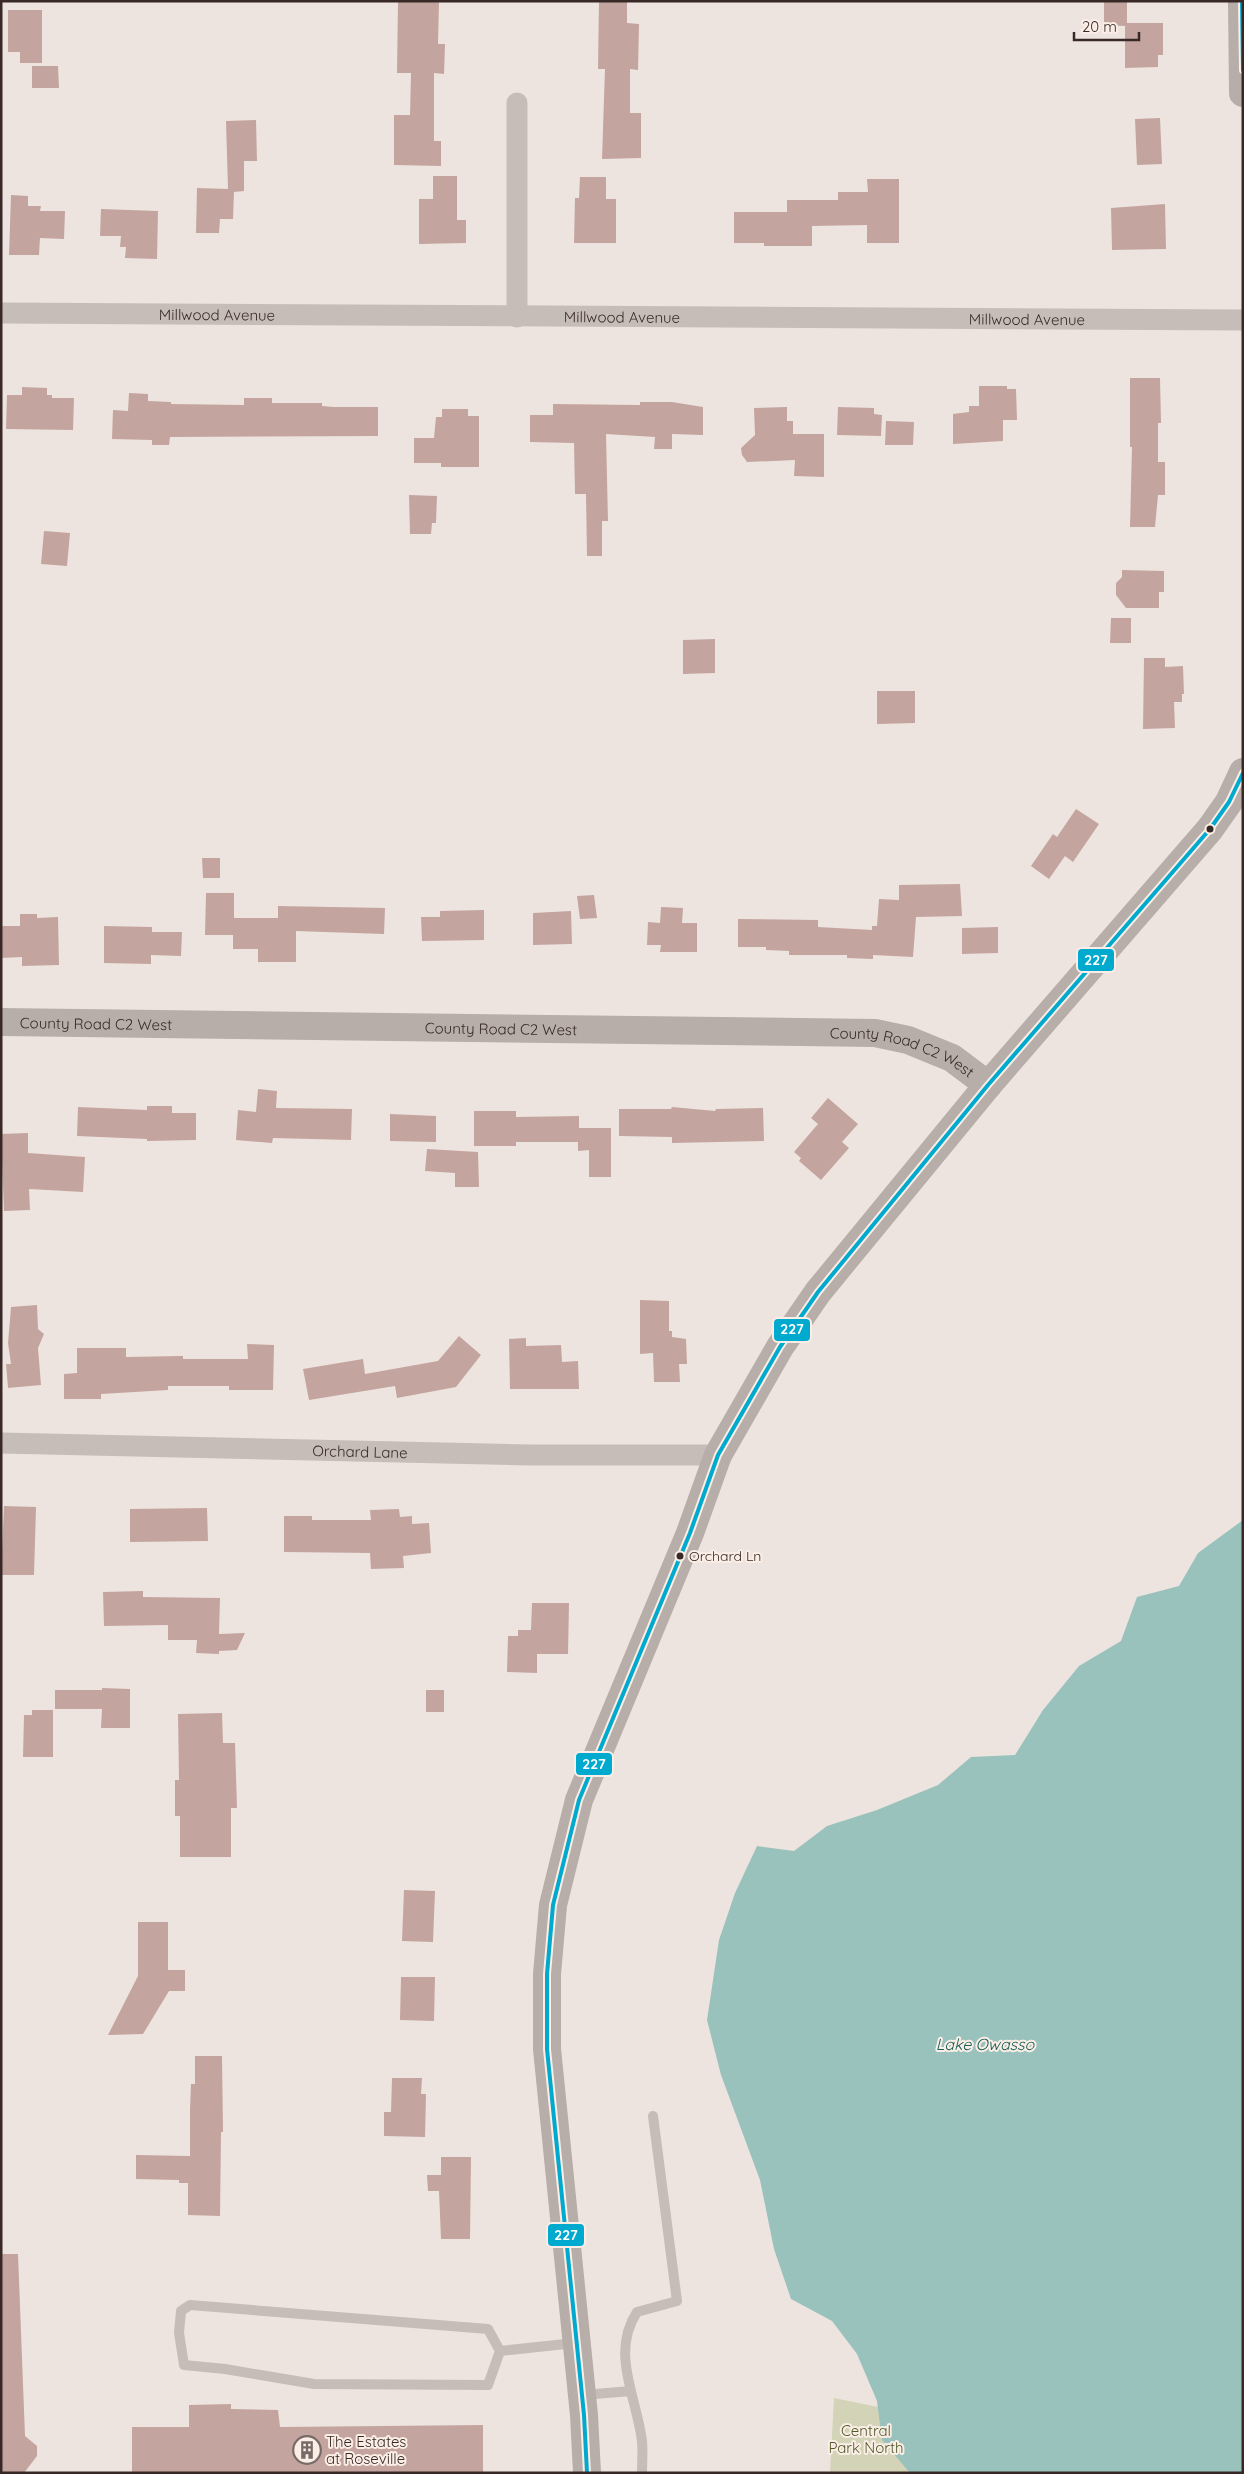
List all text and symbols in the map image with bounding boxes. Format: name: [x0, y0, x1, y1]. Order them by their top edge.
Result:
scale bar: [1074, 10, 1139, 42]
text: 20 m: [1082, 17, 1117, 36]
street label: Millwood Avenue: [159, 304, 275, 324]
street label: Millwood Avenue: [564, 307, 680, 326]
street label: Millwood Avenue: [969, 309, 1085, 329]
unlabelled marker: [1205, 824, 1215, 834]
line badge: 227: [1077, 948, 1115, 972]
text: 227: [1084, 951, 1108, 969]
street label: County Road C2 West: [20, 1013, 172, 1034]
street label: County Road C2 West: [425, 1018, 577, 1039]
street label: County Road C2 West: [830, 1023, 978, 1081]
line badge: 227: [773, 1318, 811, 1342]
text: 227: [780, 1320, 804, 1338]
street label: Orchard Lane: [312, 1441, 408, 1462]
place label: Orchard Ln: [689, 1547, 761, 1565]
marker: Orchard Ln: [675, 1551, 685, 1561]
line badge: 227: [575, 1752, 613, 1776]
text: 227: [582, 1755, 606, 1773]
water label: Lake Owasso: [936, 2034, 1036, 2054]
line badge: 227: [547, 2223, 585, 2247]
text: 227: [554, 2226, 578, 2244]
park label: Central Park North: [828, 2421, 904, 2457]
place label: The Estates at Roseville: [326, 2432, 406, 2468]
building icon: The Estates at Roseville: [292, 2435, 322, 2465]

